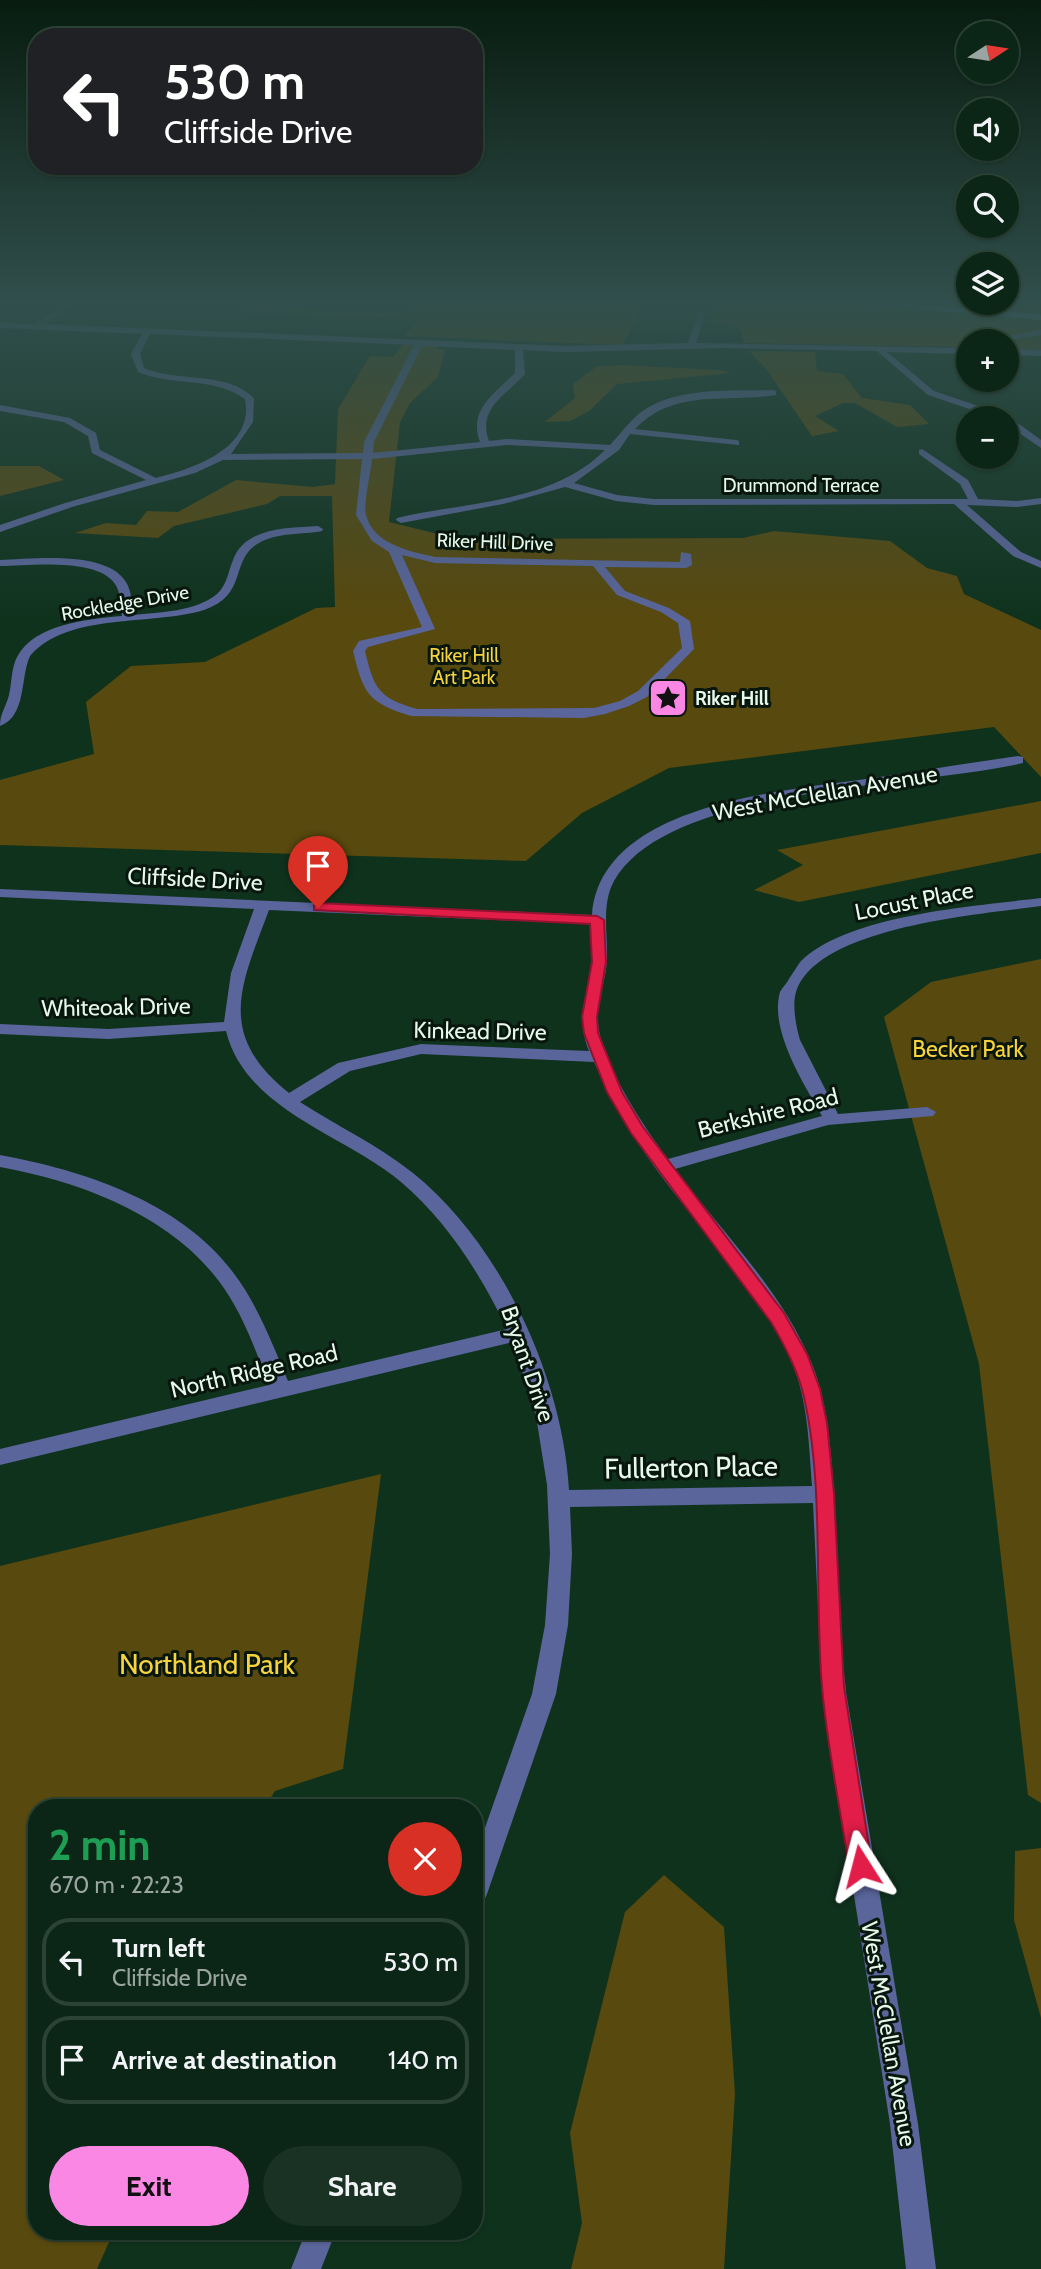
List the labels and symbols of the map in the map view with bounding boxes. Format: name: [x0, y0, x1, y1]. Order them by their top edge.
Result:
north arrow: [956, 21, 1018, 84]
street label: Drummond Terrace: [723, 474, 879, 497]
street label: Riker Hill Drive: [436, 528, 554, 556]
street label: Rockledge Drive: [59, 580, 191, 626]
park label: Riker Hill Art Park: [429, 644, 499, 689]
place icon: Riker Hill: [647, 677, 689, 719]
place label: Riker Hill: [695, 687, 769, 710]
street label: West McClellan Avenue: [710, 759, 940, 827]
pin: [288, 836, 348, 908]
street label: Cliffside Drive: [127, 861, 264, 897]
street label: Locust Place: [852, 876, 976, 926]
street label: Whiteoak Drive: [41, 992, 191, 1022]
street label: Kinkead Drive: [413, 1016, 547, 1046]
park label: Becker Park: [912, 1035, 1024, 1063]
street label: Berkshire Road: [695, 1082, 841, 1144]
street label: Bryant Drive: [495, 1302, 561, 1426]
street label: North Ridge Road: [168, 1338, 340, 1404]
street label: Fullerton Place: [604, 1448, 778, 1486]
park label: Northland Park: [119, 1647, 296, 1681]
position arrow: [824, 1829, 898, 1903]
street label: West McClellan Avenue: [855, 1919, 923, 2149]

